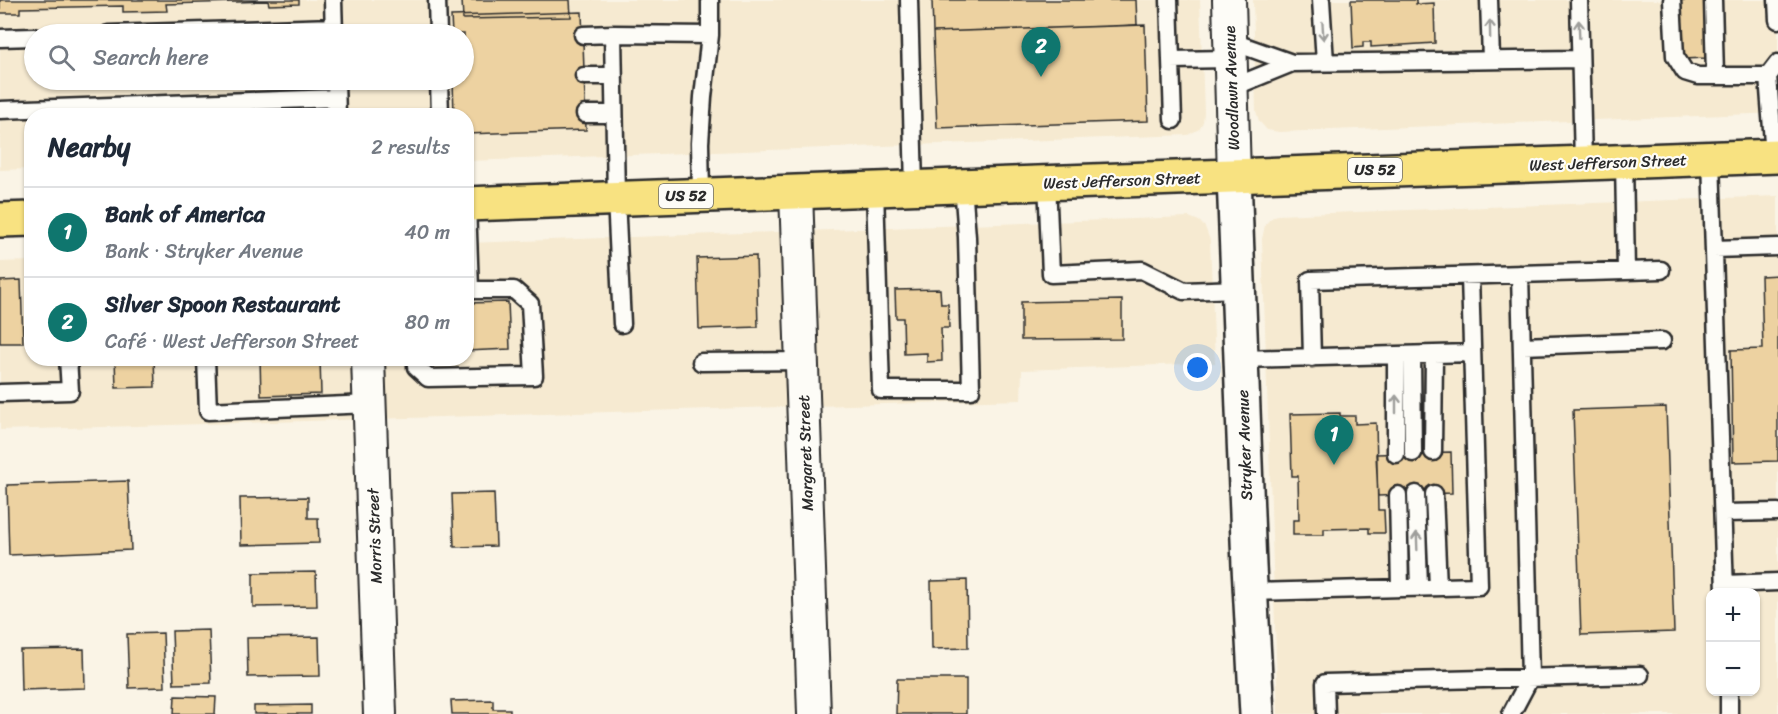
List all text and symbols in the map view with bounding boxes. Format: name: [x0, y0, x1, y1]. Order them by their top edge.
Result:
one-way arrow: [1484, 20, 1496, 40]
one-way arrow: [1574, 20, 1585, 40]
one-way arrow: [1318, 21, 1329, 41]
search box: [24, 24, 474, 90]
street label: Woodlawn Avenue: [1215, 25, 1248, 151]
pin: 2: [1022, 28, 1060, 77]
text: Search here: [93, 38, 209, 77]
icon: search: [45, 41, 78, 74]
text: Nearby: [48, 124, 130, 170]
text: 2 results: [371, 130, 450, 165]
street label: West Jefferson Street: [1529, 145, 1687, 180]
road number: US 52: [1348, 158, 1402, 182]
street label: West Jefferson Street: [1043, 163, 1201, 198]
road number: US 52: [659, 184, 713, 208]
text: Bank of America: [105, 195, 265, 234]
text: 1: [63, 215, 72, 250]
text: 40 m: [404, 215, 450, 250]
text: Bank · Stryker Avenue: [105, 234, 303, 269]
text: Silver Spoon Restaurant: [105, 285, 340, 324]
text: 2: [62, 305, 73, 340]
text: 80 m: [405, 305, 450, 340]
text: Café · West Jefferson Street: [105, 324, 359, 359]
your location: [1183, 353, 1212, 382]
street label: Stryker Avenue: [1228, 389, 1261, 501]
street label: Margaret Street: [789, 394, 822, 512]
one-way arrow: [1390, 395, 1402, 415]
pin: 1: [1314, 416, 1354, 465]
street label: Morris Street: [358, 487, 391, 584]
one-way arrow: [1412, 531, 1423, 551]
map controls: [1706, 588, 1760, 696]
button: +: [1706, 588, 1760, 642]
button: −: [1706, 642, 1760, 696]

